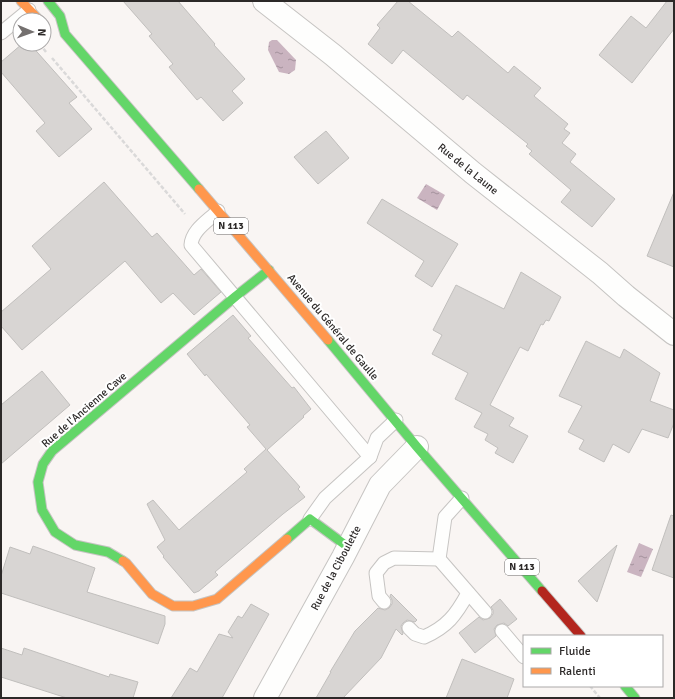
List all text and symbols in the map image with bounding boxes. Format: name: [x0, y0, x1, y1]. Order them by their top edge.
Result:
north arrow: [12, 12, 52, 52]
text: N: [35, 28, 48, 36]
street label: Rue de la Laune: [435, 141, 501, 197]
road number: N 113: [214, 218, 248, 234]
street label: Avenue du Général de Gaulle: [285, 271, 381, 383]
street label: Rue de l'Ancienne Cave: [39, 370, 129, 450]
street label: Rue de la Ciboulette: [308, 523, 364, 613]
road number: N 113: [505, 559, 539, 575]
legend: [523, 635, 663, 687]
text: Fluide: [559, 644, 591, 659]
text: Ralenti: [559, 664, 596, 679]

